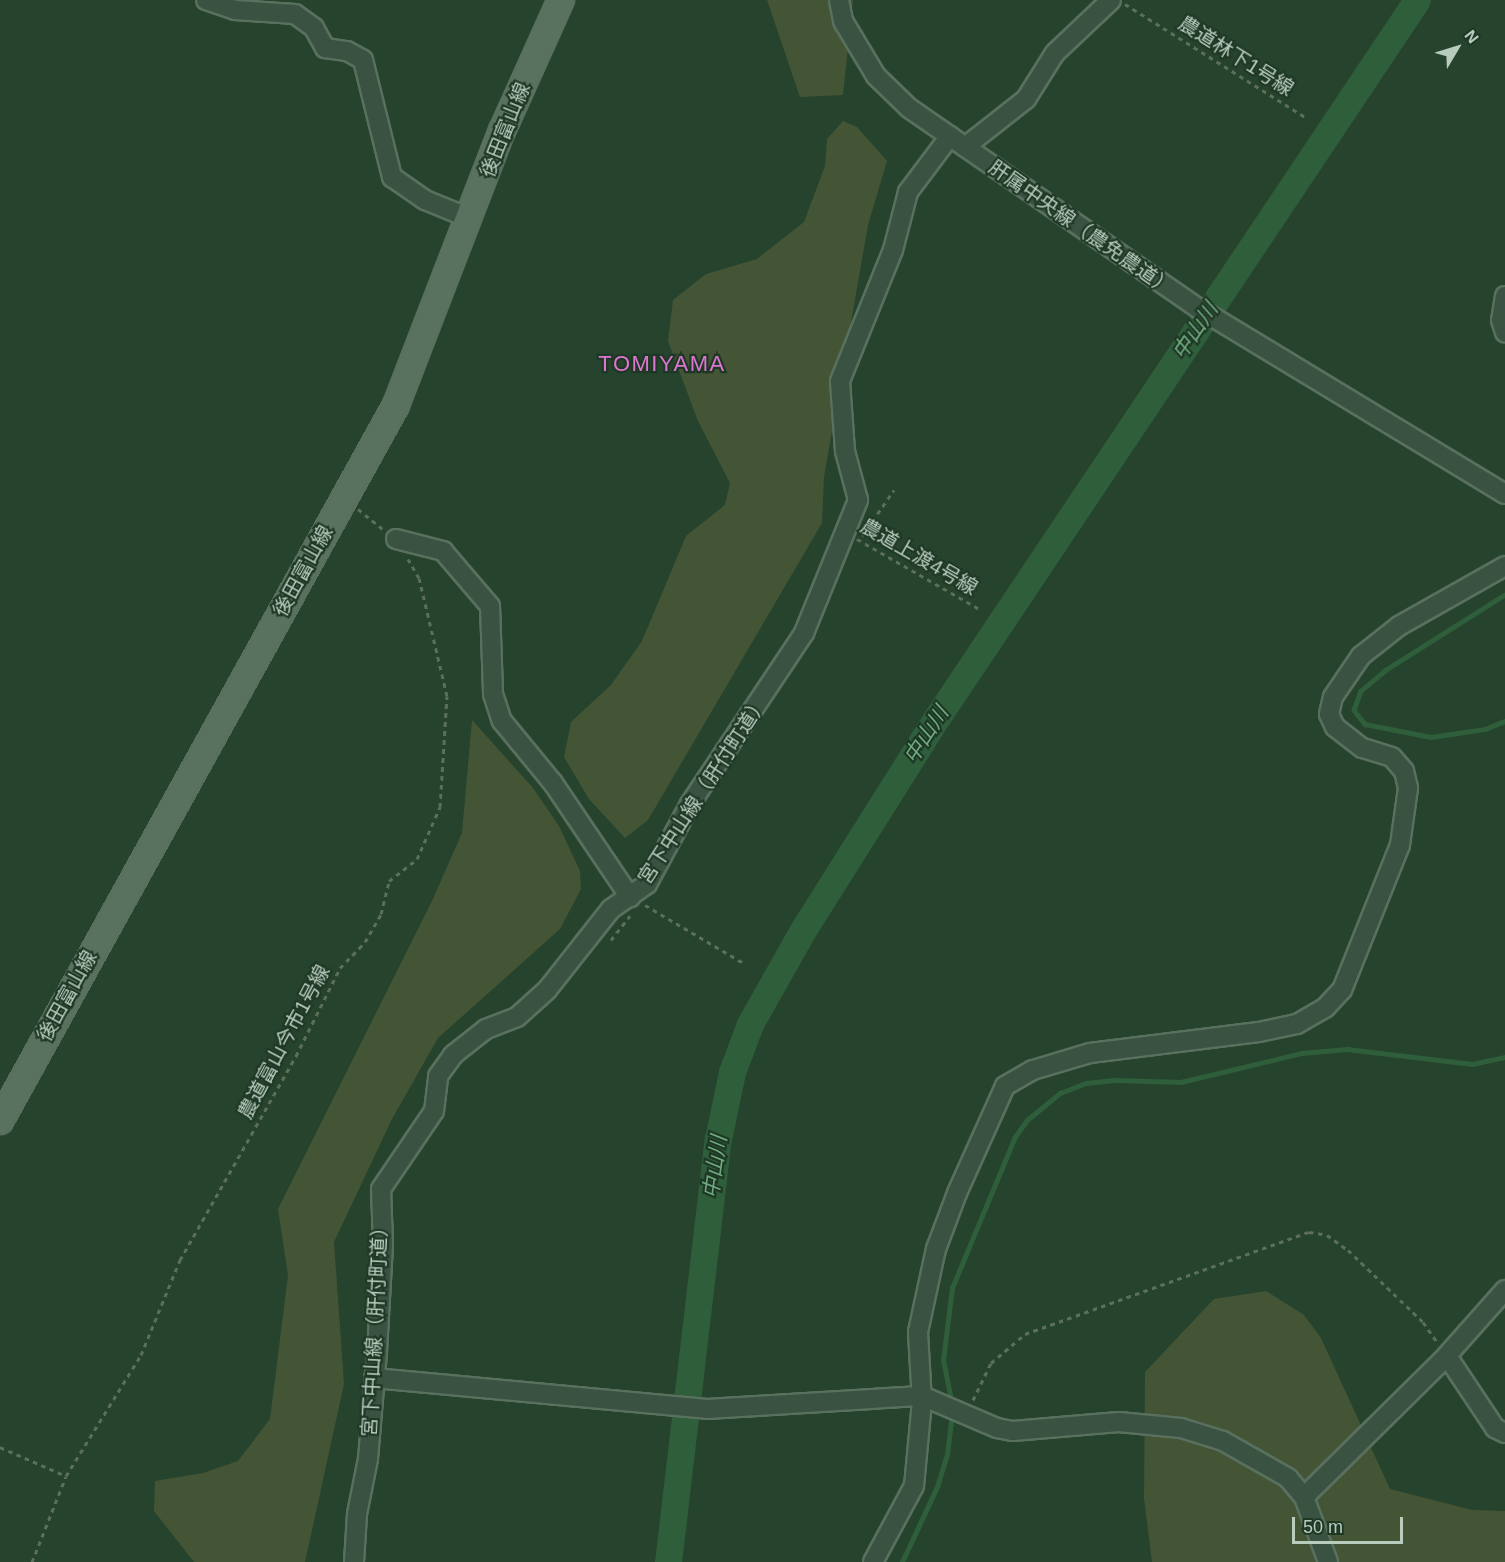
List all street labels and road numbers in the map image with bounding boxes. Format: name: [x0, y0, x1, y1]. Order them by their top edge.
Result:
street label: 農道林下1号線: [1174, 11, 1298, 101]
street label: 後田富山線: [475, 79, 535, 181]
street label: 肝属中央線（農免農道）: [984, 155, 1178, 301]
street label: 農道上渡4号線: [856, 514, 982, 600]
street label: 後田富山線: [268, 521, 338, 621]
street label: 宮下中山線（肝付町道）: [633, 691, 773, 889]
street label: 後田富山線: [32, 946, 102, 1046]
street label: 農道富山今市1号線: [233, 961, 335, 1123]
street label: 宮下中山線（肝付町道）: [357, 1217, 393, 1437]

